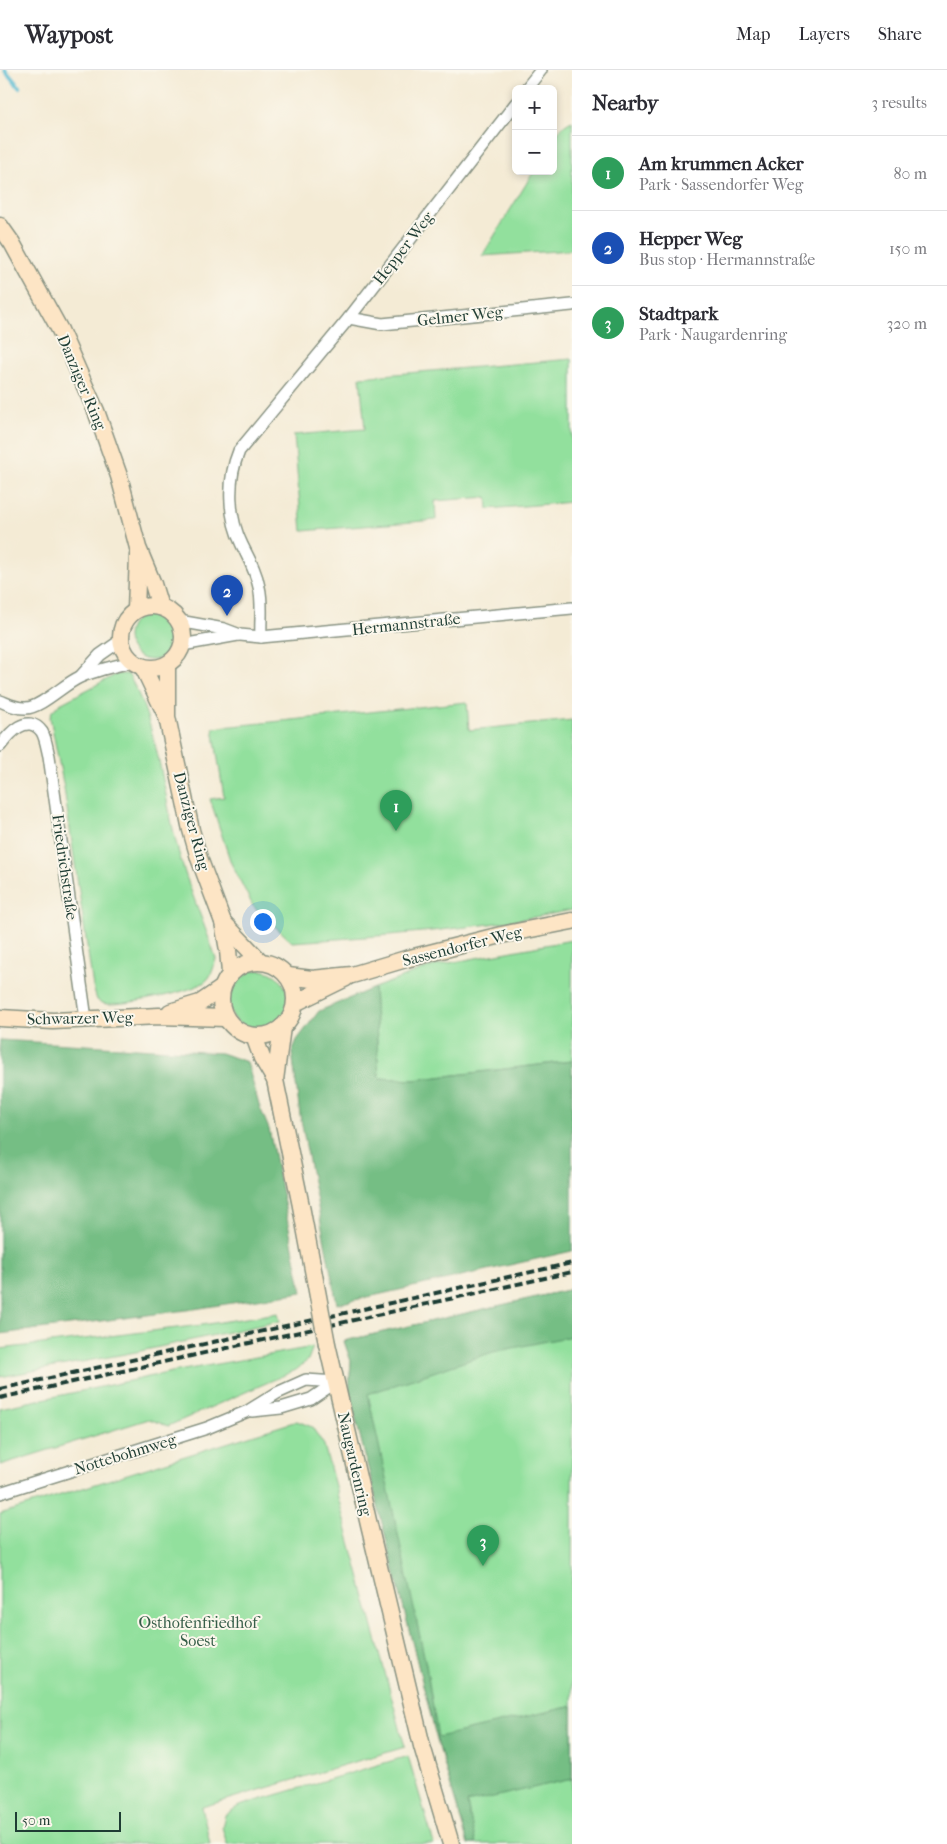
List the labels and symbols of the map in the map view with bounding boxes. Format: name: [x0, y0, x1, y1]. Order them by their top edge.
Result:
street label: Hepper Weg: [369, 208, 438, 288]
street label: Gelmer Weg: [416, 302, 504, 330]
street label: Danziger Ring: [53, 332, 111, 433]
pin: 2: [211, 575, 243, 616]
street label: Hermannstraße: [351, 609, 461, 639]
street label: Danziger Ring: [170, 770, 214, 873]
pin: 1: [380, 790, 412, 831]
street label: Friedrichstraße: [48, 813, 82, 921]
your location: [250, 909, 276, 935]
street label: Sassendorfer Weg: [400, 922, 524, 970]
street label: Schwarzer Weg: [27, 1008, 134, 1028]
street label: Naugardenring: [334, 1410, 376, 1518]
street label: Nottebohmweg: [72, 1429, 179, 1479]
pin: 3: [467, 1525, 499, 1566]
park label: Osthofenfriedhof Soest: [139, 1613, 261, 1650]
scale bar: [15, 1809, 121, 1832]

